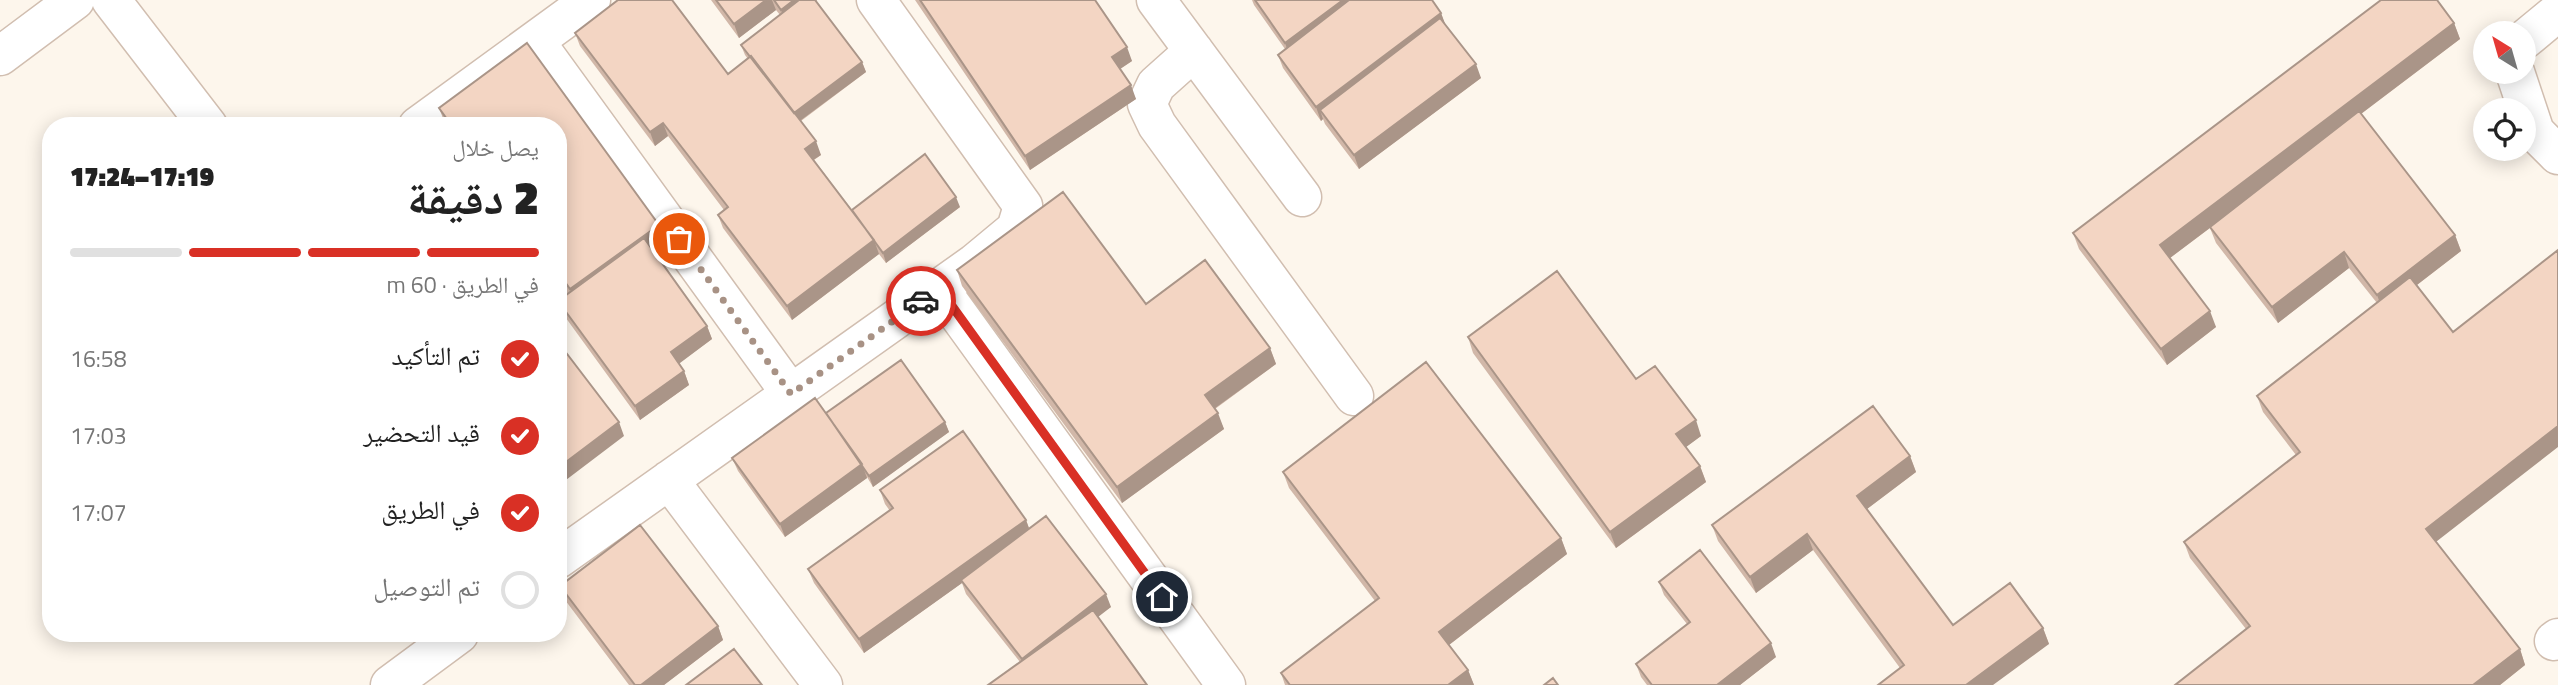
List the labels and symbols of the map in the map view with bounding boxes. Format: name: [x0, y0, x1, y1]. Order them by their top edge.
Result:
north arrow: [2473, 21, 2536, 84]
pin: [649, 209, 709, 269]
courier: [886, 266, 956, 336]
pin: [1132, 567, 1192, 627]

